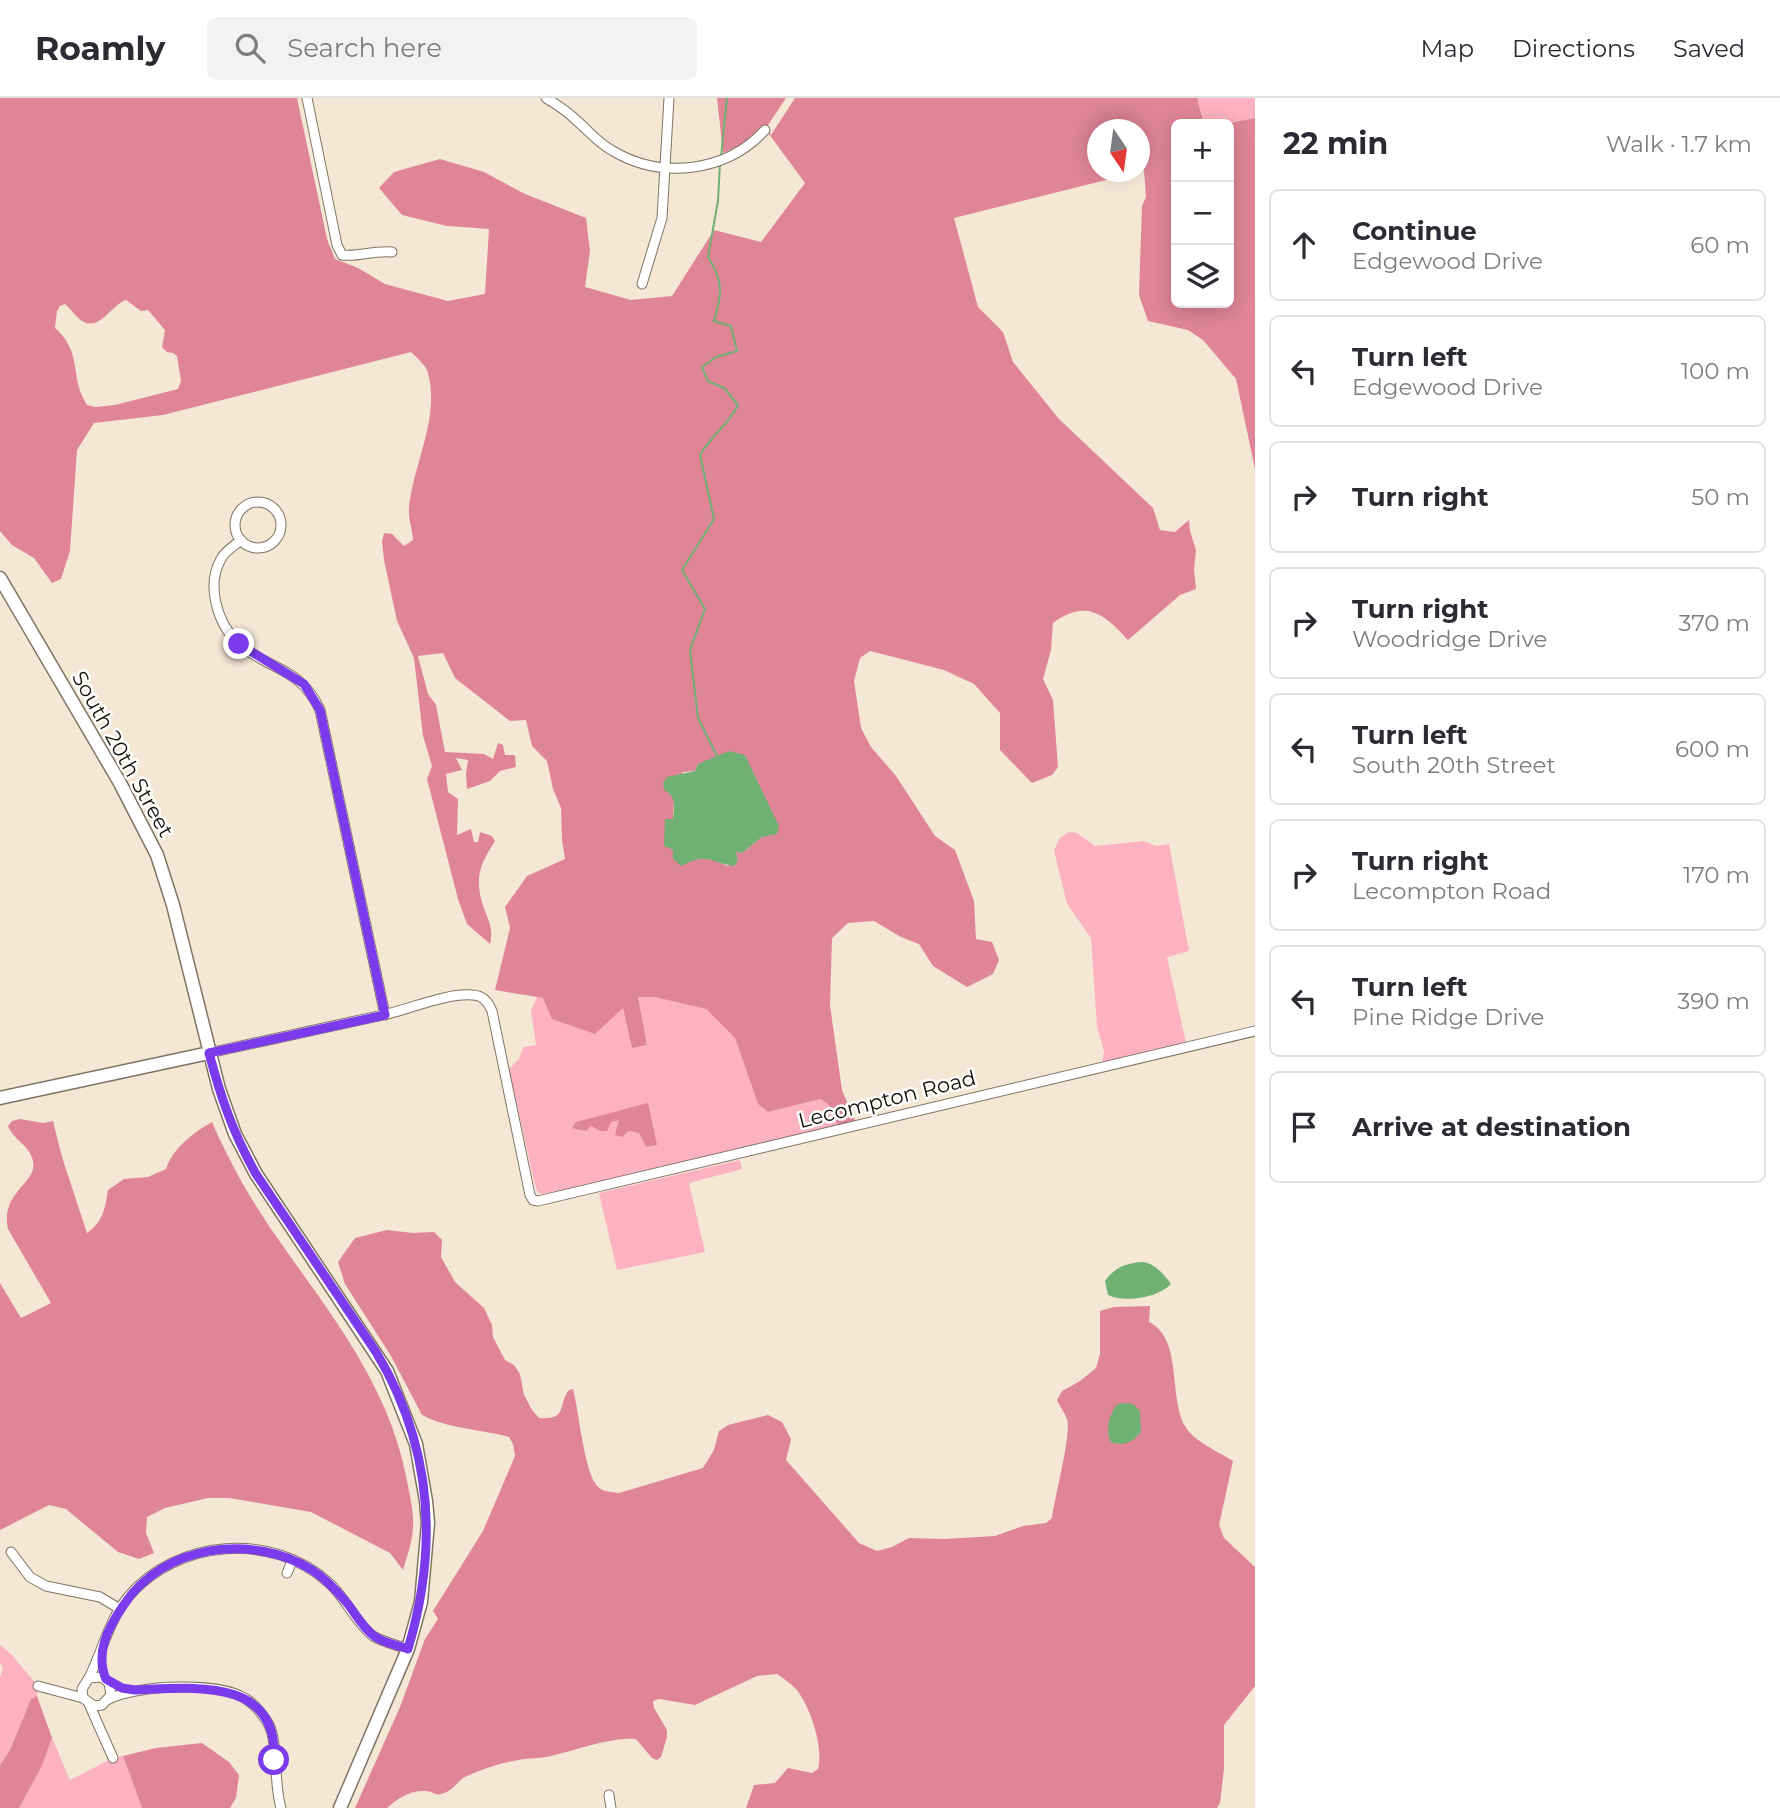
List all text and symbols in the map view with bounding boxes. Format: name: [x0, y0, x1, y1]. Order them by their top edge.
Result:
search box: [207, 17, 697, 80]
text: Roamly: [35, 28, 165, 68]
icon: search: [231, 29, 269, 67]
text: Search here: [287, 32, 442, 64]
text: Map: [1421, 34, 1474, 63]
text: Directions: [1512, 34, 1635, 63]
text: Saved: [1673, 34, 1745, 63]
north arrow: [1087, 119, 1150, 182]
map controls: [1171, 119, 1234, 308]
button: +: [1171, 119, 1234, 182]
text: 22 min: [1283, 125, 1388, 162]
text: Walk · 1.7 km: [1606, 130, 1752, 158]
button: −: [1171, 182, 1234, 245]
text: Continue: [1352, 215, 1477, 247]
icon: ahead: [1285, 226, 1323, 264]
text: 60 m: [1690, 231, 1750, 259]
button: layers: [1171, 245, 1234, 308]
text: Edgewood Drive: [1352, 247, 1543, 275]
text: Turn left: [1352, 341, 1468, 373]
icon: left: [1285, 352, 1323, 390]
text: 100 m: [1681, 357, 1750, 385]
text: Edgewood Drive: [1352, 373, 1543, 401]
icon: right: [1285, 478, 1323, 516]
text: Turn right: [1352, 481, 1488, 513]
text: 50 m: [1691, 483, 1750, 511]
text: Turn right: [1352, 593, 1488, 625]
icon: right: [1285, 604, 1323, 642]
text: 370 m: [1679, 609, 1750, 637]
text: Woodridge Drive: [1352, 625, 1547, 653]
route end: [223, 628, 254, 659]
street label: South 20th Street: [67, 667, 179, 841]
text: Turn left: [1352, 719, 1468, 751]
icon: left: [1285, 730, 1323, 768]
text: 600 m: [1675, 735, 1750, 763]
text: South 20th Street: [1352, 751, 1556, 779]
text: Turn right: [1352, 845, 1488, 877]
icon: right: [1285, 856, 1323, 894]
text: 170 m: [1683, 861, 1750, 889]
text: Lecompton Road: [1352, 877, 1551, 905]
text: Turn left: [1352, 971, 1468, 1003]
icon: left: [1285, 982, 1323, 1020]
text: 390 m: [1677, 987, 1750, 1015]
text: Pine Ridge Drive: [1352, 1003, 1545, 1031]
street label: Lecompton Road: [796, 1065, 978, 1133]
icon: arrive: [1285, 1108, 1323, 1146]
text: Arrive at destination: [1352, 1111, 1631, 1143]
route start: [258, 1744, 289, 1775]

